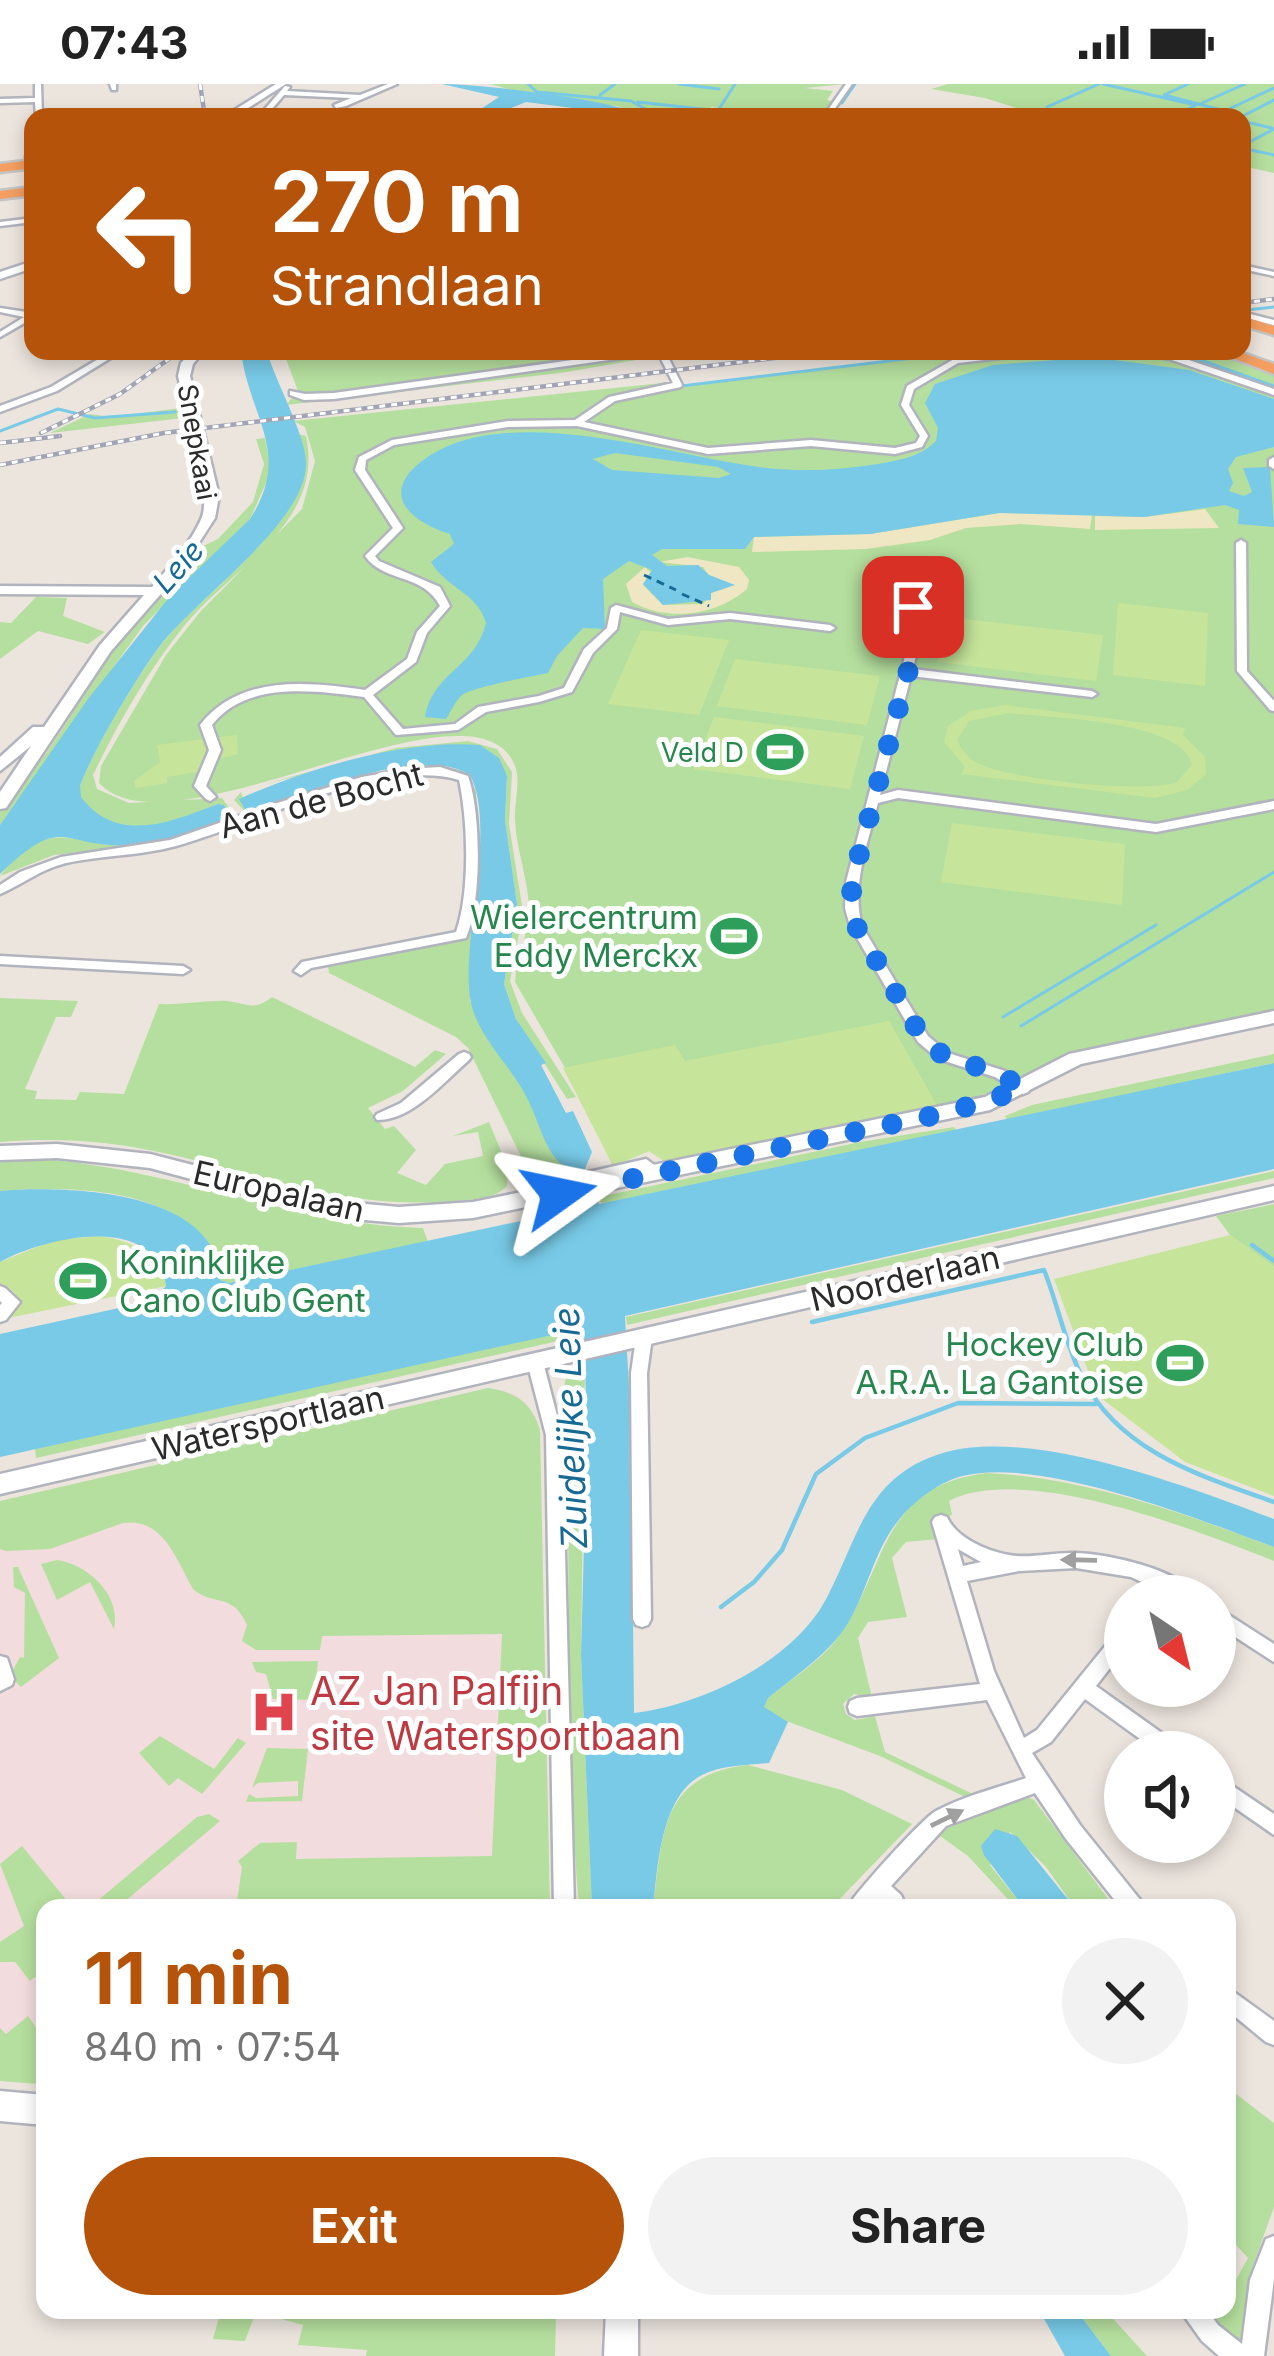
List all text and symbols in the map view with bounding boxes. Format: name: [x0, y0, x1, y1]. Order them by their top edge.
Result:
text: 07:43: [60, 15, 189, 70]
text: 270 m: [270, 151, 524, 252]
icon: left: [72, 156, 228, 312]
text: Strandlaan: [270, 253, 544, 318]
street label: Snepkaai: [171, 381, 223, 503]
water label: Leie: [145, 532, 211, 600]
pin: [862, 556, 964, 658]
icon: arrive: [880, 574, 946, 640]
sports icon: Veld D: [755, 727, 805, 777]
place label: Veld D: [661, 736, 744, 769]
street label: Aan de Bocht: [215, 754, 427, 846]
place label: Wielercentrum Eddy Merckx: [470, 897, 698, 975]
sports icon: Wielercentrum Eddy Merckx: [709, 911, 759, 961]
position arrow: [496, 1131, 622, 1257]
street label: Europalaan: [189, 1152, 369, 1230]
street label: Noorderlaan: [806, 1237, 1004, 1319]
place label: Koninklijke Cano Club Gent: [119, 1242, 366, 1320]
sports icon: Koninklijke Cano Club Gent: [58, 1256, 108, 1306]
water label: Zuidelijke Leie: [544, 1306, 596, 1550]
place label: Hockey Club A.R.A. La Gantoise: [855, 1324, 1144, 1402]
sports icon: Hockey Club A.R.A. La Gantoise: [1155, 1338, 1205, 1388]
street label: Watersportlaan: [148, 1377, 388, 1469]
one-way arrow: [1059, 1550, 1097, 1569]
north arrow: [1104, 1575, 1236, 1707]
map controls: [1104, 1575, 1236, 1863]
place label: AZ Jan Palfijn site Watersportbaan: [310, 1667, 681, 1759]
hospital icon: AZ Jan Palfijn site Watersportbaan: [249, 1687, 299, 1737]
button: sound: [1104, 1731, 1236, 1863]
one-way arrow: [929, 1808, 964, 1828]
text: 11 min: [84, 1934, 293, 2021]
button: close: [1062, 1938, 1188, 2064]
text: 840 m · 07:54: [84, 2023, 341, 2070]
button: Exit: [84, 2157, 624, 2295]
button: Share: [648, 2157, 1188, 2295]

